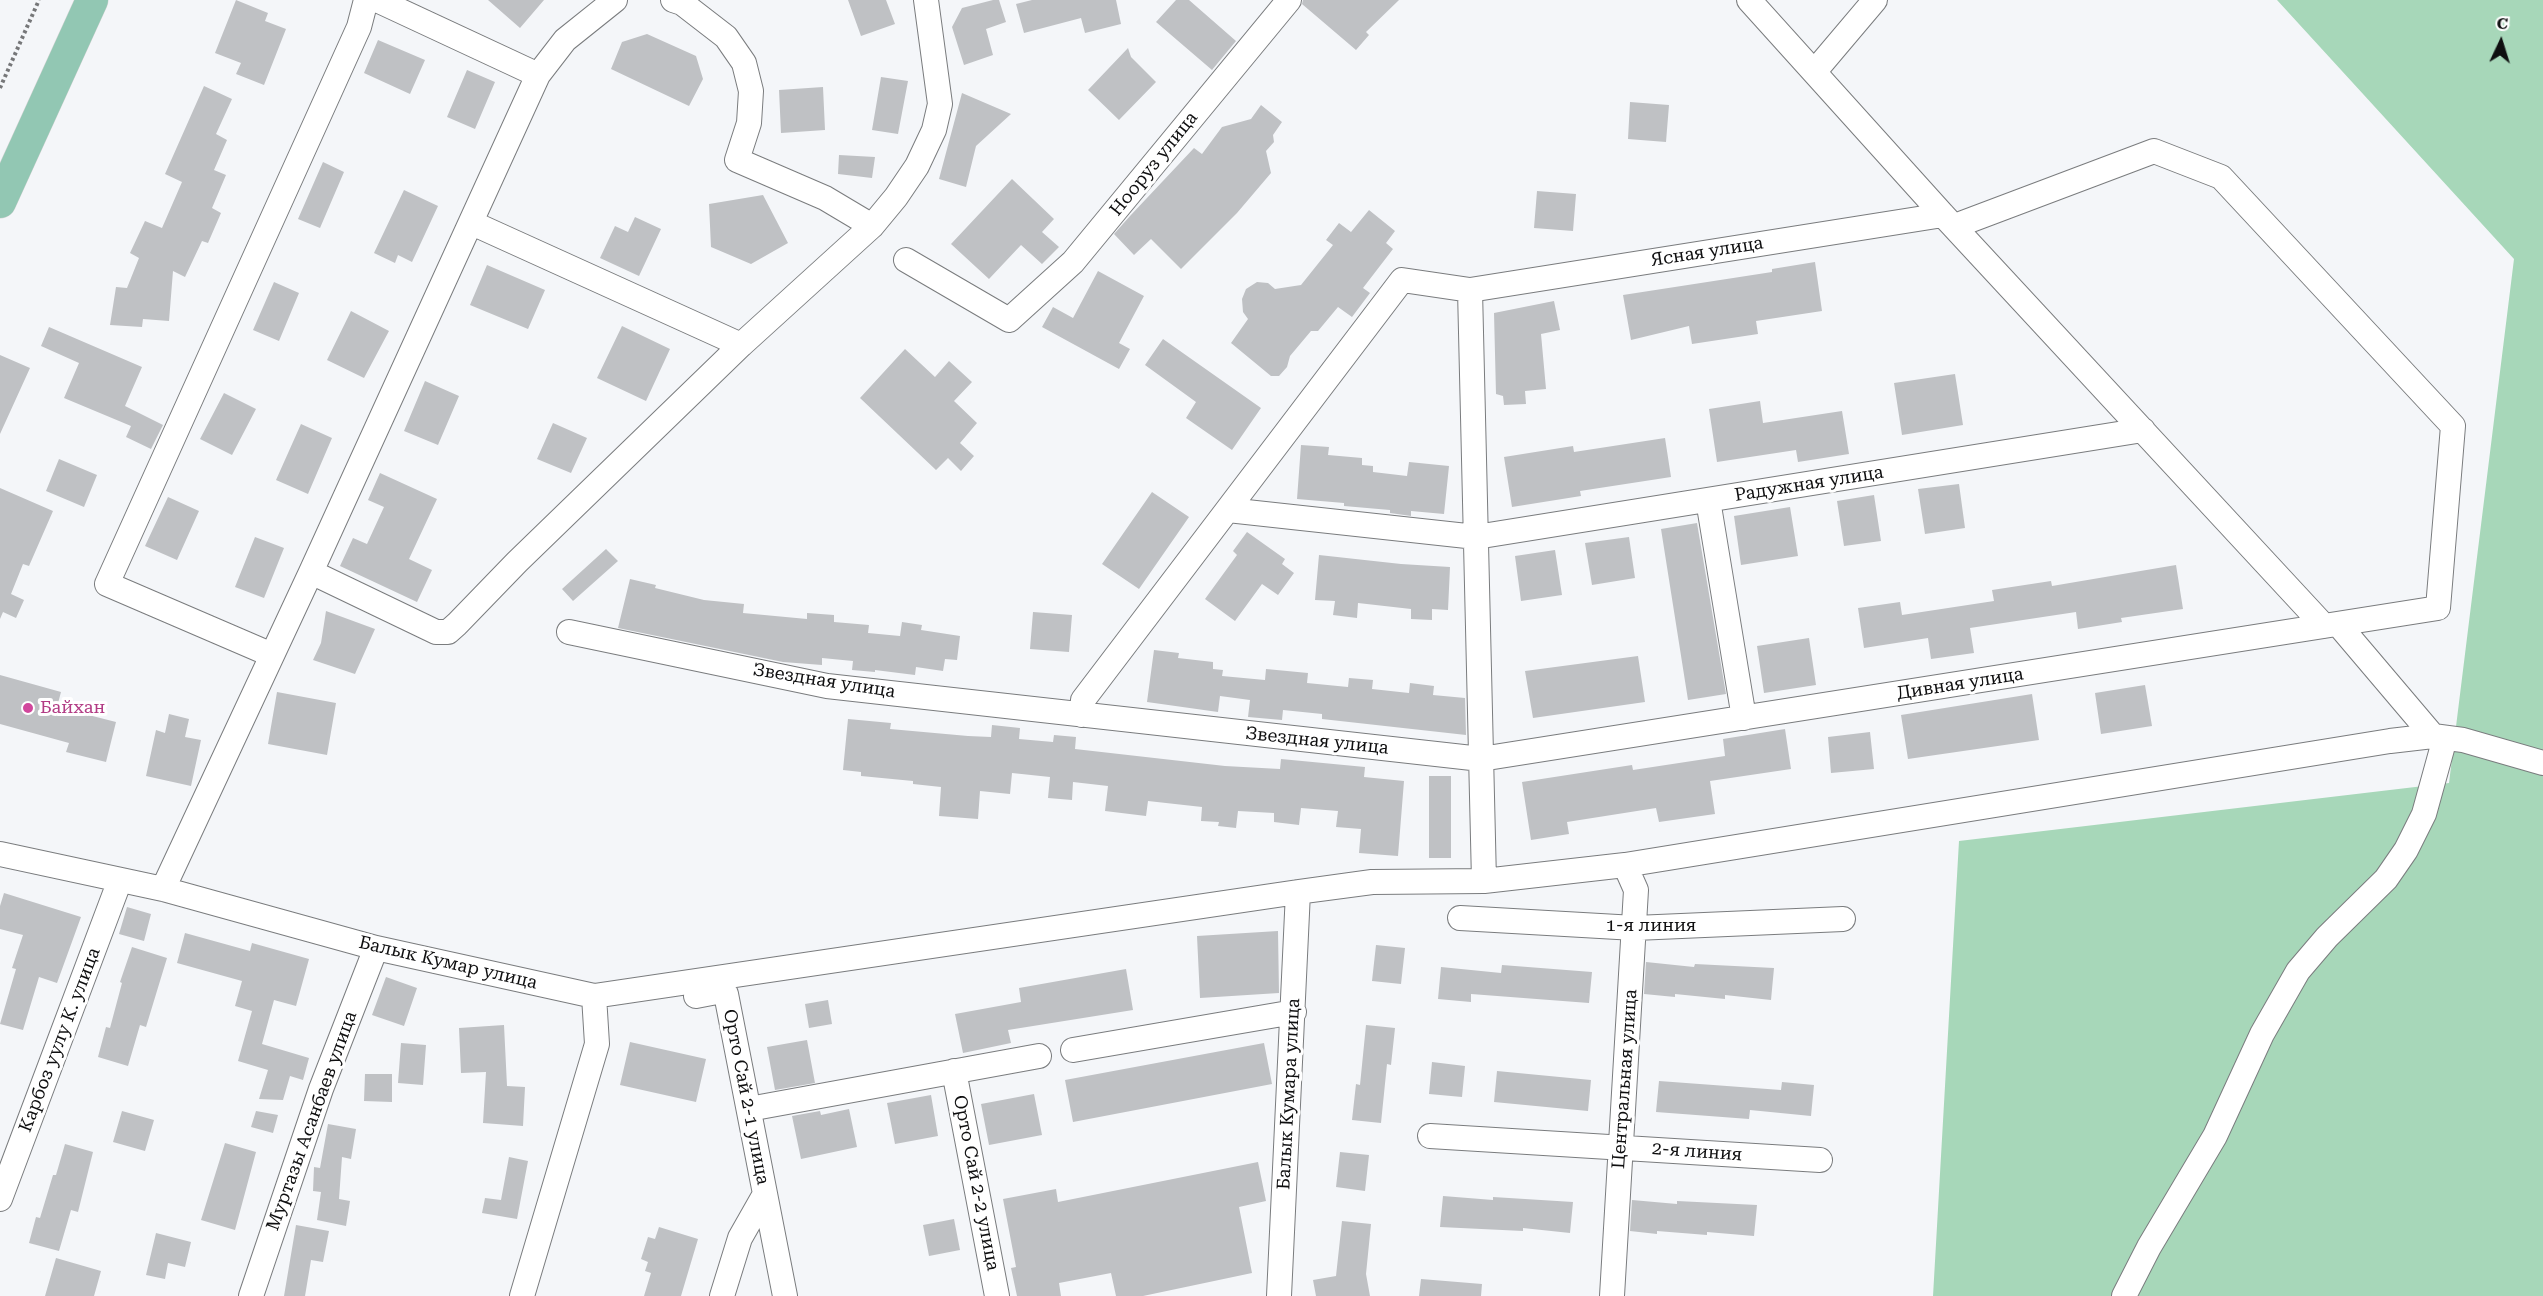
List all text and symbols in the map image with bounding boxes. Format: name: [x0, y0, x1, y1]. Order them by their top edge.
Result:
north arrow: [2471, 12, 2531, 72]
text: С: [2496, 14, 2509, 33]
street label: Нооруз улица: [1105, 108, 1203, 220]
street label: Ясная улица: [1649, 232, 1765, 272]
street label: Радужная улица: [1733, 462, 1885, 506]
street label: Звездная улица: [751, 659, 897, 703]
street label: Дивная улица: [1895, 663, 2025, 705]
place label: Байхан: [40, 697, 105, 719]
marker: Байхан: [21, 701, 35, 715]
street label: Звездная улица: [1244, 723, 1390, 759]
street label: 1-я линия: [1606, 915, 1696, 937]
street label: Балык Кумар улица: [357, 932, 539, 994]
street label: Карбоз уулу К. улица: [15, 945, 105, 1135]
street label: Центральная улица: [1608, 988, 1642, 1170]
street label: Балык Кумара улица: [1273, 998, 1305, 1190]
street label: Орто Сай 2-1 улица: [718, 1007, 774, 1187]
street label: Муртазы Асанбаев улица: [262, 1008, 362, 1234]
street label: Орто Сай 2-2 улица: [948, 1093, 1004, 1273]
street label: 2-я линия: [1651, 1138, 1743, 1166]

